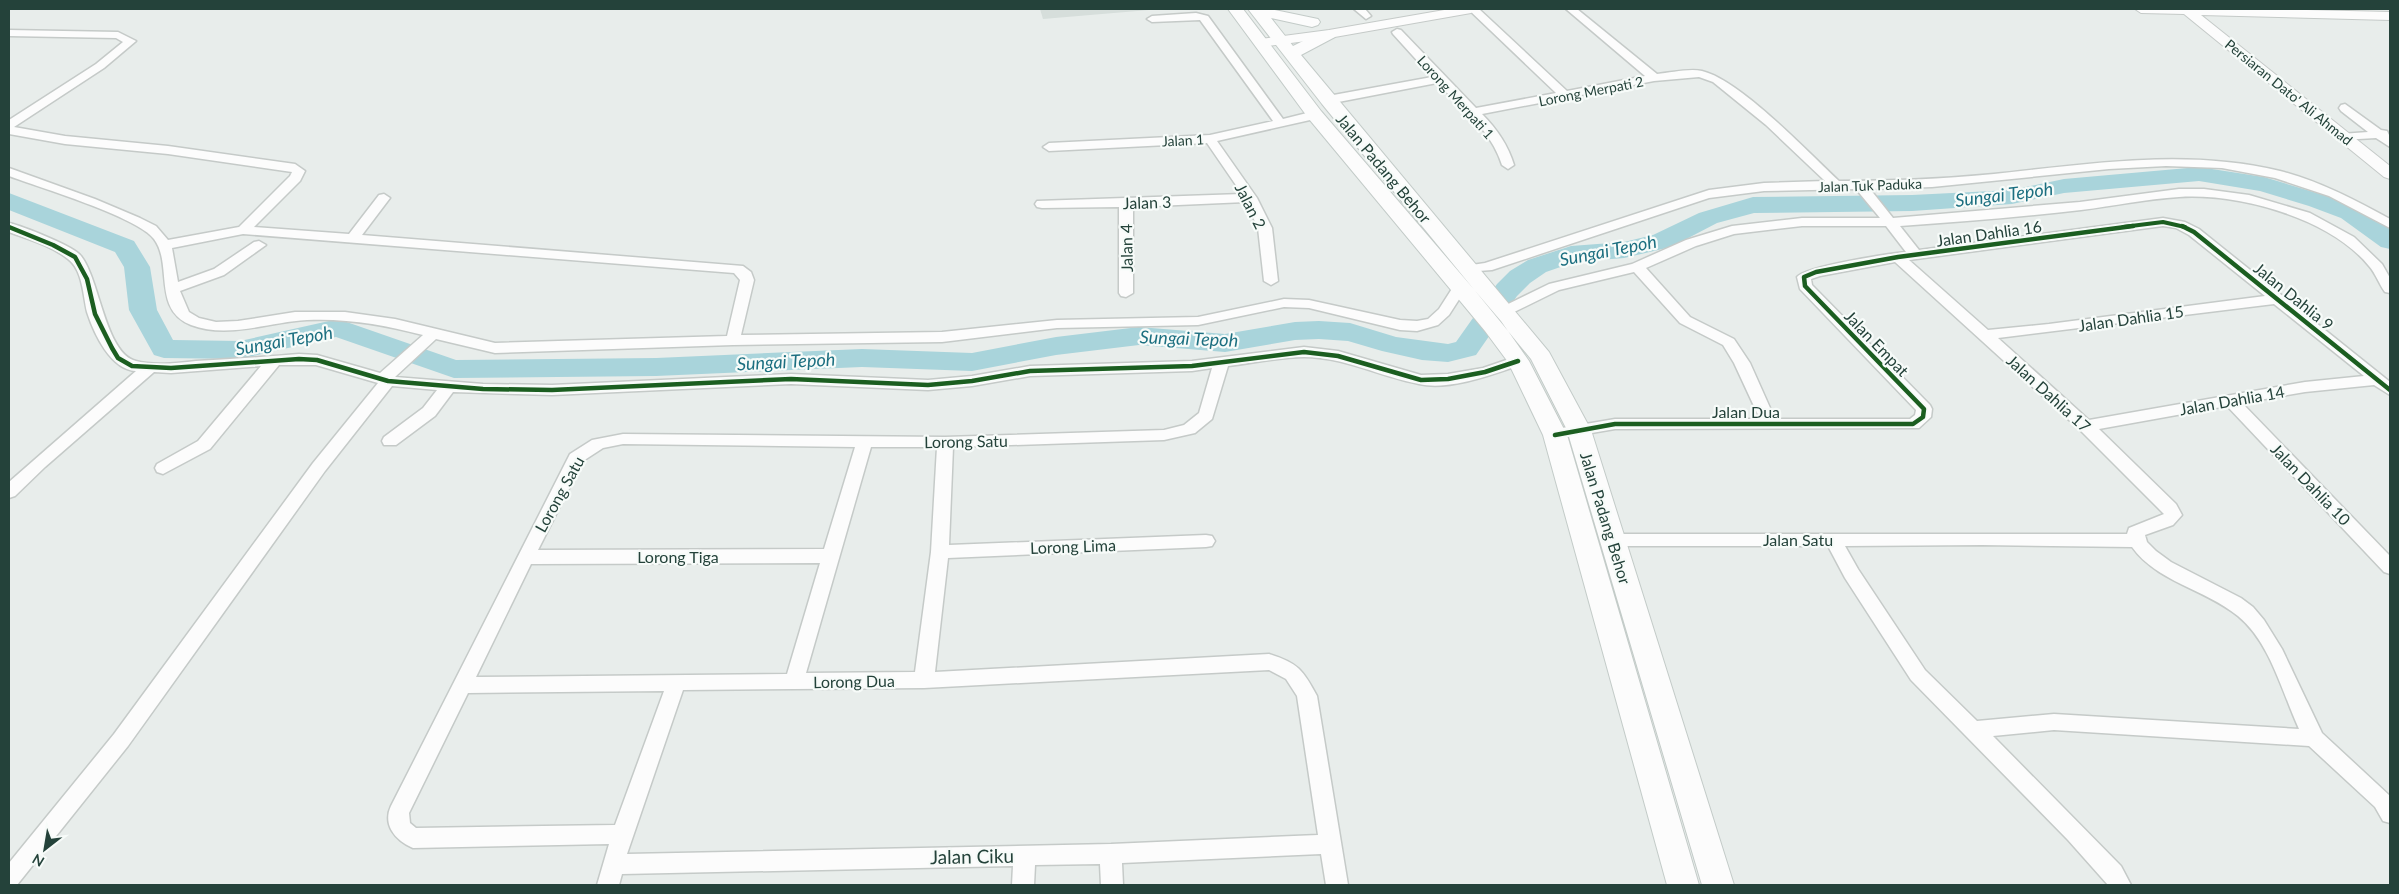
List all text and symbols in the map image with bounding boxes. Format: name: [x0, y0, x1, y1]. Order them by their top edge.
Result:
street label: Persiaran Dato' Ali Ahmad: [2222, 35, 2356, 149]
street label: Lorong Merpati 1: [1414, 52, 1498, 142]
street label: Lorong Merpati 2: [1537, 73, 1645, 109]
street label: Jalan Padang Behor: [1333, 109, 1435, 227]
street label: Jalan 1: [1161, 130, 1205, 150]
street label: Jalan Tuk Paduka: [1818, 175, 1922, 195]
water label: Sungai Tepoh: [1954, 177, 2054, 211]
street label: Jalan 2: [1232, 180, 1270, 232]
street label: Jalan 3: [1122, 192, 1172, 212]
street label: Jalan Dahlia 16: [1935, 216, 2043, 250]
street label: Jalan 4: [1116, 224, 1136, 272]
water label: Sungai Tepoh: [1558, 230, 1658, 270]
street label: Jalan Dahlia 9: [2250, 258, 2338, 334]
street label: Jalan Dahlia 15: [2077, 301, 2185, 335]
street label: Jalan Empat: [1841, 306, 1913, 380]
water label: Sungai Tepoh: [234, 321, 334, 359]
water label: Sungai Tepoh: [1139, 325, 1239, 351]
water label: Sungai Tepoh: [736, 347, 836, 375]
street label: Jalan Dahlia 17: [2003, 350, 2095, 436]
street label: Jalan Dahlia 14: [2178, 381, 2286, 419]
street label: Jalan Dua: [1712, 402, 1780, 421]
street label: Lorong Satu: [924, 431, 1008, 451]
street label: Jalan Dahlia 10: [2267, 439, 2355, 529]
street label: Jalan Padang Behor: [1577, 450, 1635, 587]
street label: Lorong Satu: [530, 453, 588, 535]
street label: Jalan Satu: [1763, 530, 1833, 549]
street label: Lorong Lima: [1030, 535, 1116, 557]
street label: Lorong Tiga: [637, 547, 719, 566]
street label: Lorong Dua: [813, 671, 895, 691]
north arrow: [20, 824, 70, 874]
street label: Jalan Ciku: [930, 844, 1014, 868]
text: N: [29, 851, 47, 871]

